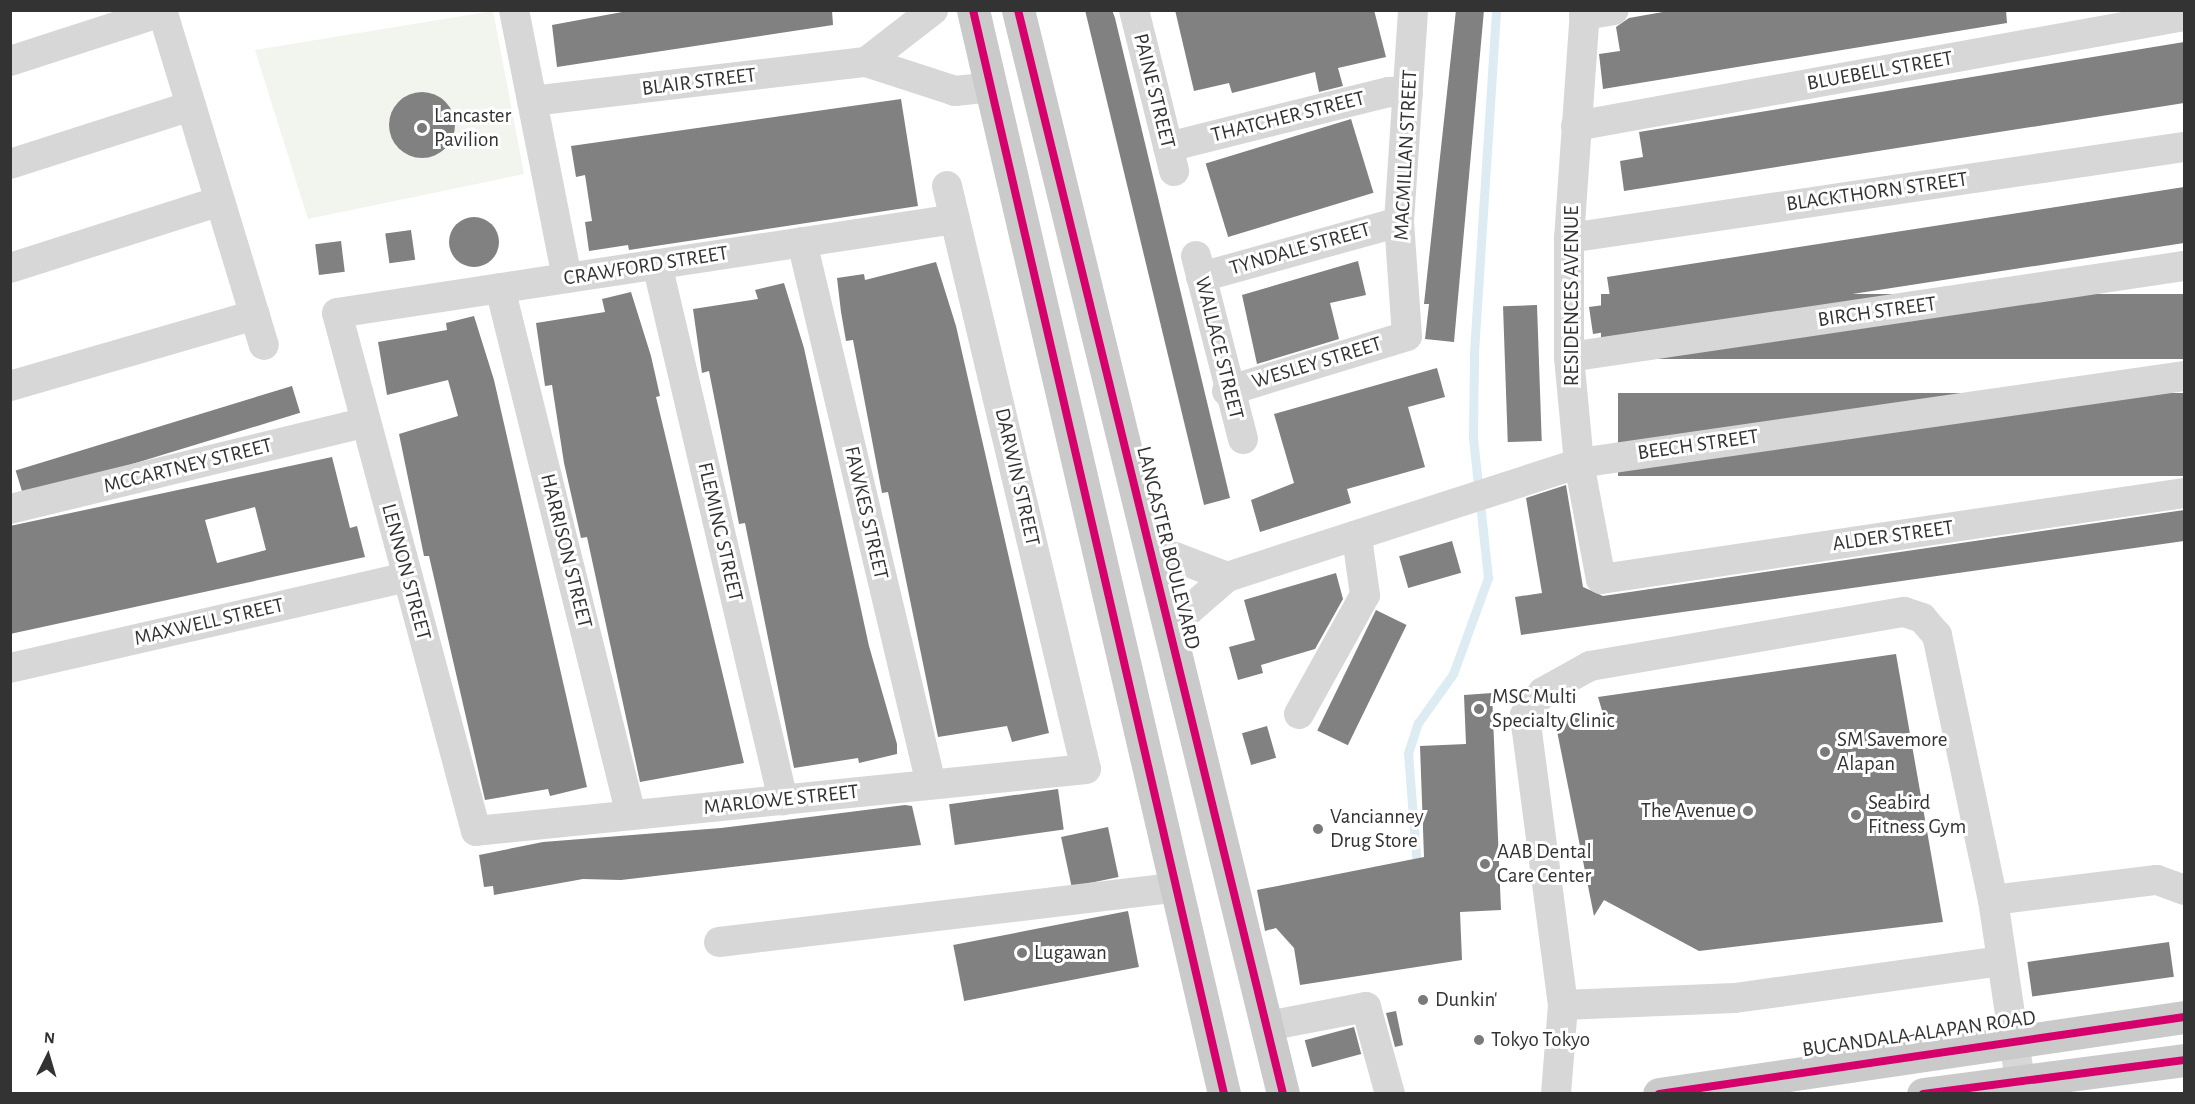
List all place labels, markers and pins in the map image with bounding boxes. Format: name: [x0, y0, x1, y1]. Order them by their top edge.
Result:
place label: Lancaster Pavilion: [434, 103, 511, 153]
marker: Lancaster Pavilion: [415, 121, 429, 135]
place label: MSC Multi Specialty Clinic: [1492, 684, 1615, 734]
marker: MSC Multi Specialty Clinic: [1470, 700, 1488, 718]
place label: SM Savemore Alapan: [1837, 727, 1947, 777]
marker: SM Savemore Alapan: [1818, 745, 1832, 759]
place label: Seabird Fitness Gym: [1868, 790, 1966, 840]
place label: The Avenue: [1641, 798, 1736, 824]
place label: Vancianney Drug Store: [1330, 804, 1424, 854]
marker: The Avenue: [1741, 804, 1755, 818]
marker: Seabird Fitness Gym: [1849, 808, 1863, 822]
marker: Vancianney Drug Store: [1311, 822, 1325, 836]
place label: AAB Dental Care Center: [1497, 839, 1592, 889]
marker: AAB Dental Care Center: [1478, 857, 1492, 871]
place label: Lugawan: [1034, 940, 1107, 966]
marker: Lugawan: [1015, 946, 1029, 960]
place label: Dunkin': [1435, 987, 1498, 1013]
marker: Dunkin': [1416, 993, 1430, 1007]
place label: Tokyo Tokyo: [1491, 1027, 1590, 1053]
marker: Tokyo Tokyo: [1472, 1033, 1486, 1047]

